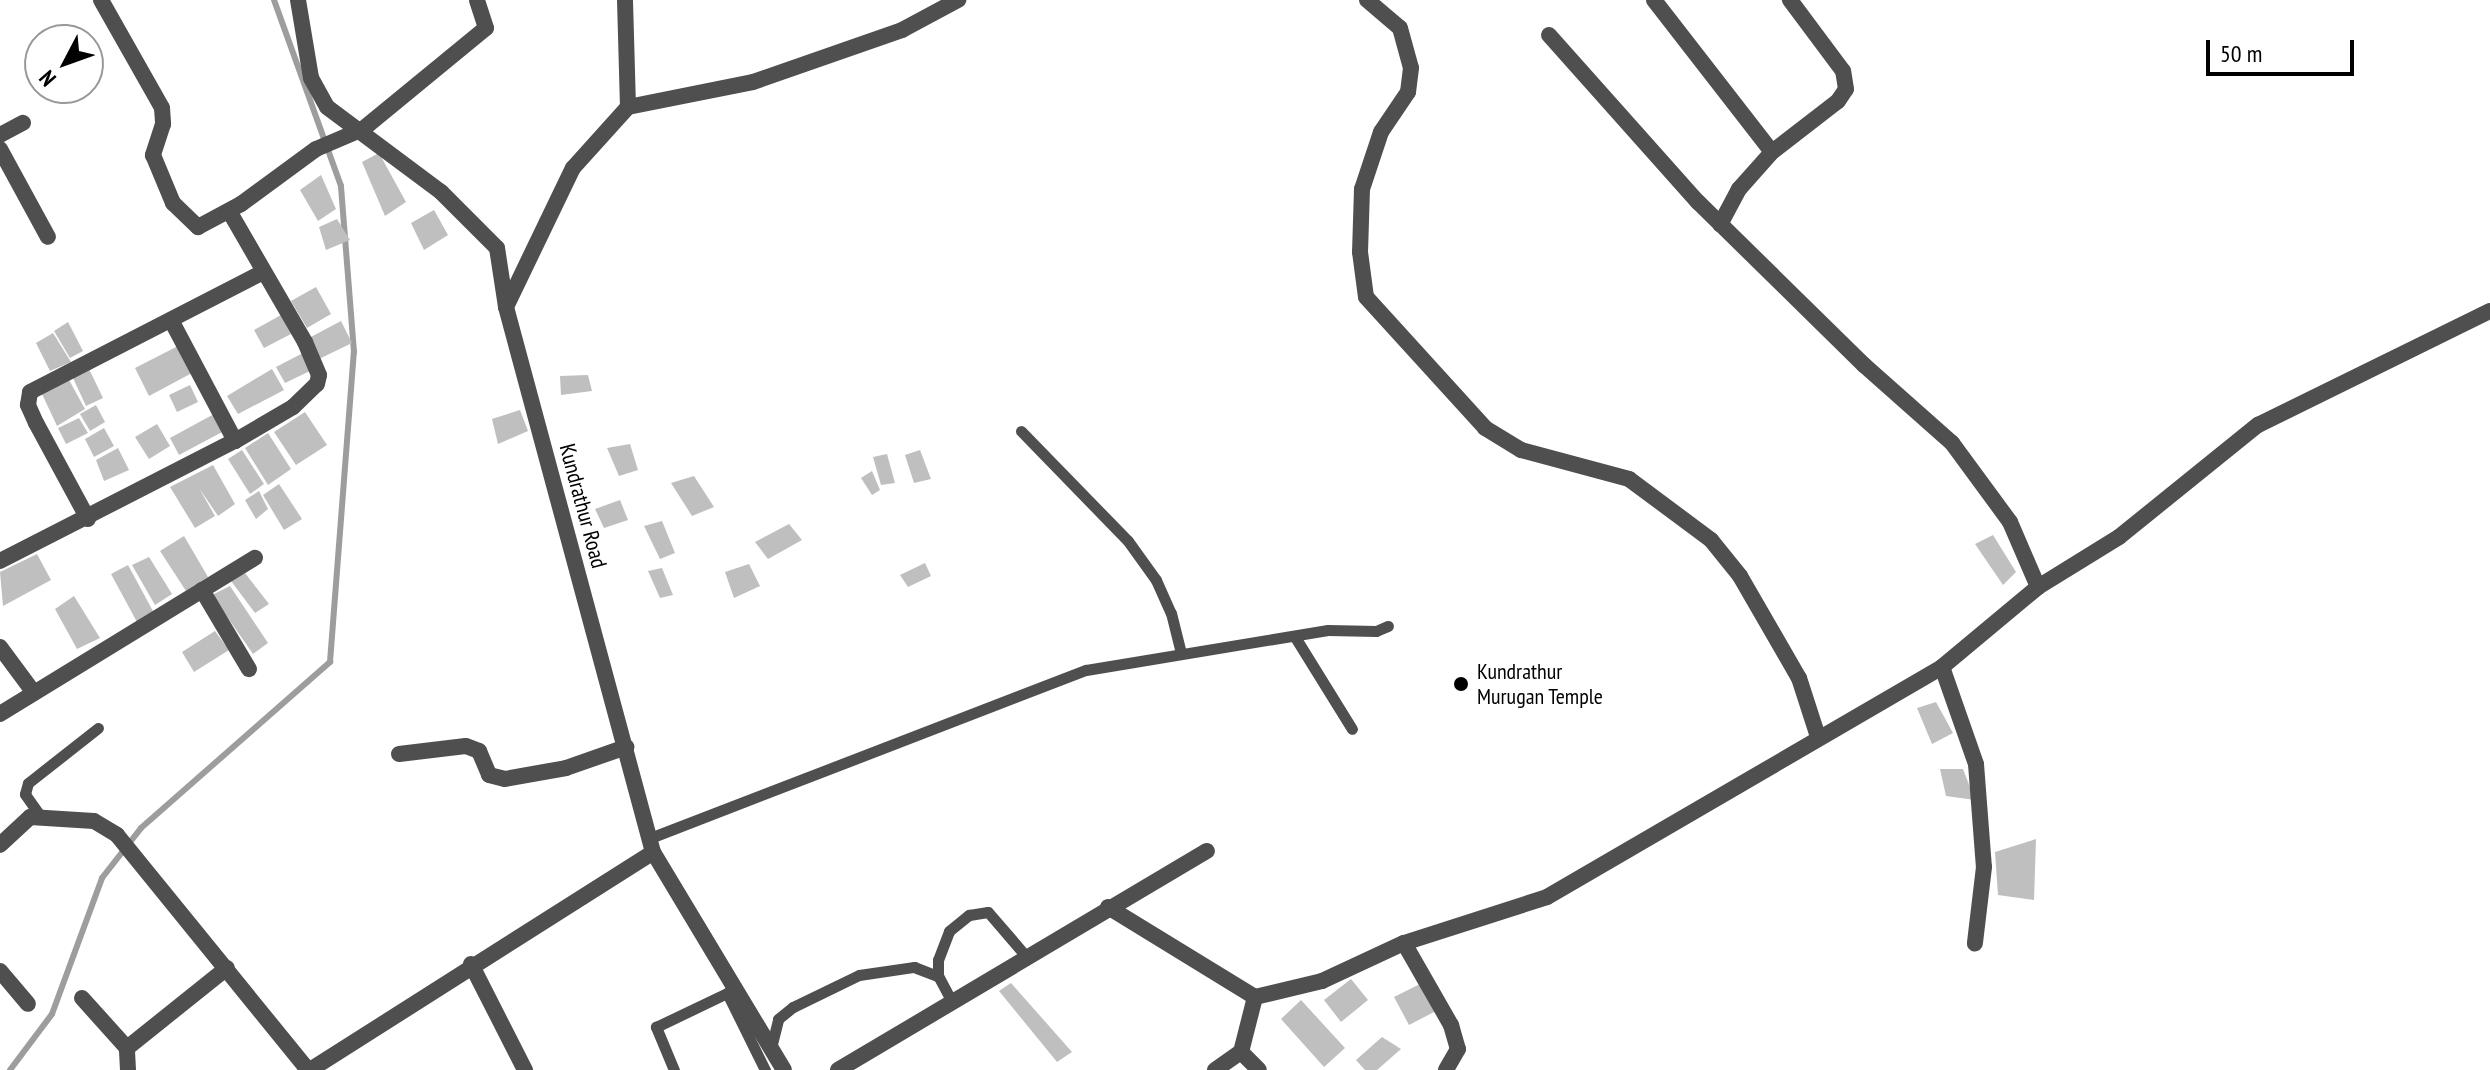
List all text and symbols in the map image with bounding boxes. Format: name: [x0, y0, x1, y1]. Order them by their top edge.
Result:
north arrow: [24, 24, 104, 104]
scale bar: [2210, 24, 2358, 74]
text: 50 m: [2220, 38, 2262, 69]
text: N: [33, 65, 62, 92]
street label: Kundrathur Road: [554, 441, 612, 571]
place label: Kundrathur Murugan Temple: [1477, 658, 1604, 710]
marker: Kundrathur Murugan Temple: [1452, 675, 1470, 693]

